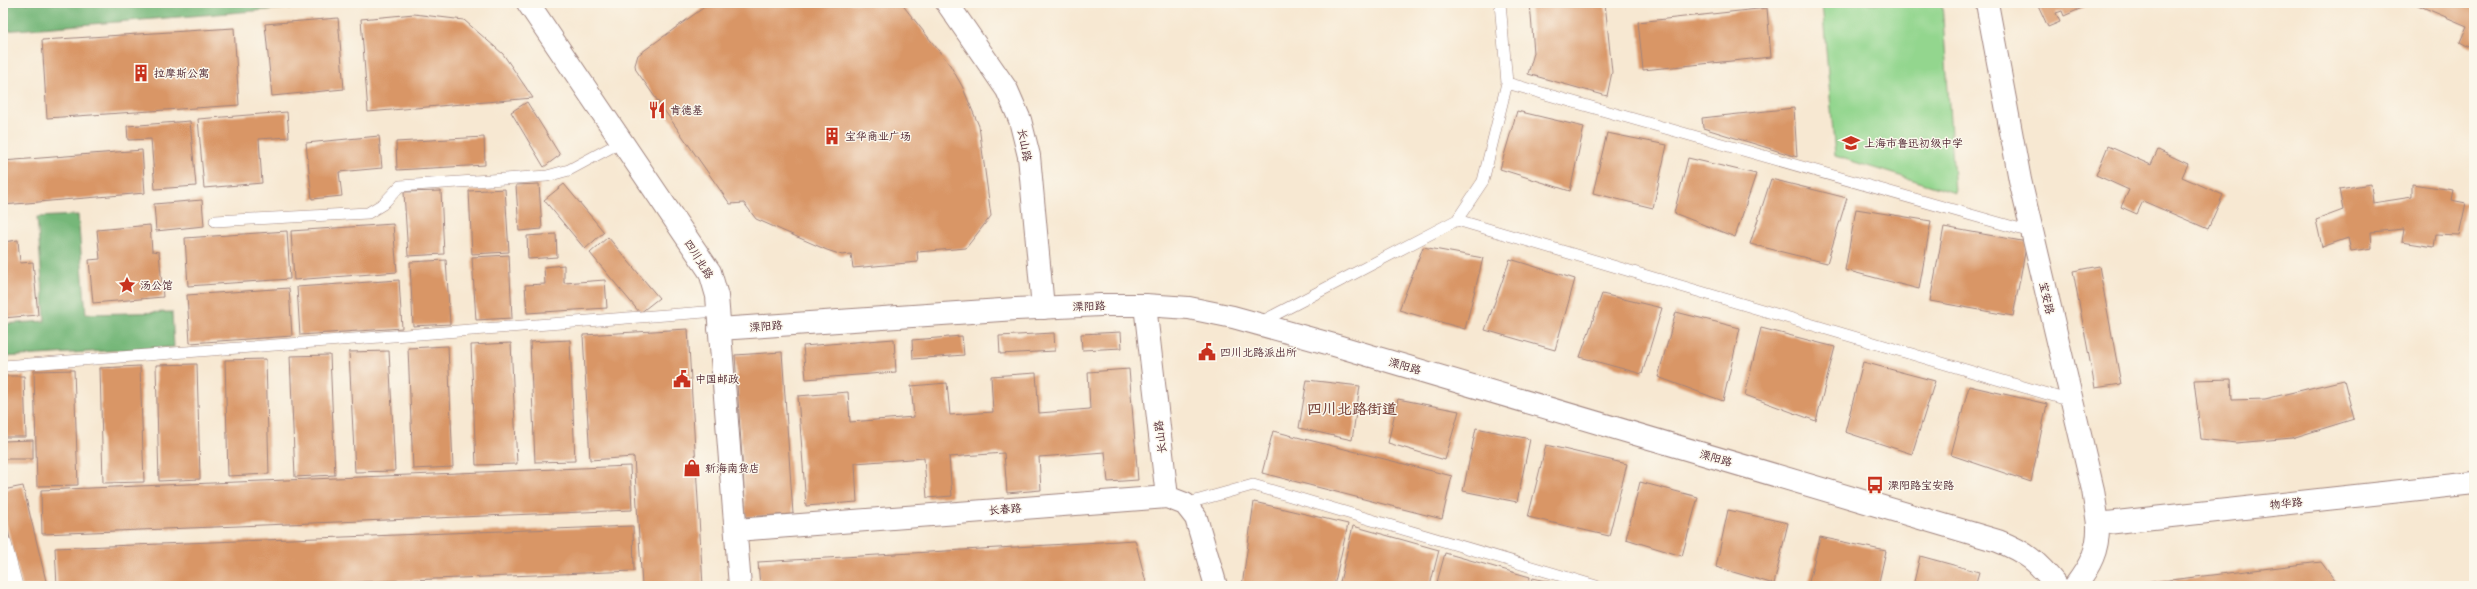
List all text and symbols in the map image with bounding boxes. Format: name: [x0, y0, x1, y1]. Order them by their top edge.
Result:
building icon: 拉摩斯公寓: [131, 63, 151, 83]
place label: 拉摩斯公寓: [154, 66, 209, 80]
restaurant icon: 肯德基: [647, 100, 667, 120]
place label: 肯德基: [670, 103, 703, 117]
building icon: 宝华商业广场: [822, 126, 842, 146]
street label: 长山路: [1015, 127, 1035, 163]
place label: 宝华商业广场: [845, 129, 911, 143]
school or university icon: 上海市鲁迅初级中学: [1841, 133, 1861, 153]
place label: 上海市鲁迅初级中学: [1864, 136, 1963, 150]
street label: 四川北路: [681, 237, 717, 281]
place icon: 汤公馆: [117, 275, 137, 295]
place label: 汤公馆: [140, 278, 173, 292]
street label: 宝安路: [2036, 280, 2058, 316]
street label: 溧阳路: [1072, 298, 1106, 314]
street label: 溧阳路: [749, 318, 783, 334]
public building icon: 四川北路派出所: [1197, 342, 1217, 362]
place label: 四川北路派出所: [1220, 345, 1297, 359]
street label: 溧阳路: [1387, 355, 1423, 377]
public building icon: 中国邮政: [672, 369, 692, 389]
place label: 中国邮政: [695, 372, 739, 386]
district label: 四川北路街道: [1307, 399, 1397, 418]
street label: 长山路: [1151, 420, 1169, 454]
street label: 溧阳路: [1698, 447, 1734, 469]
shop icon: 新海南货店: [682, 458, 702, 478]
place label: 新海南货店: [705, 461, 760, 475]
bus stop icon: 溧阳路宝安路: [1865, 475, 1885, 495]
place label: 溧阳路宝安路: [1888, 478, 1954, 492]
street label: 物华路: [2269, 494, 2303, 512]
street label: 长春路: [988, 501, 1022, 517]

